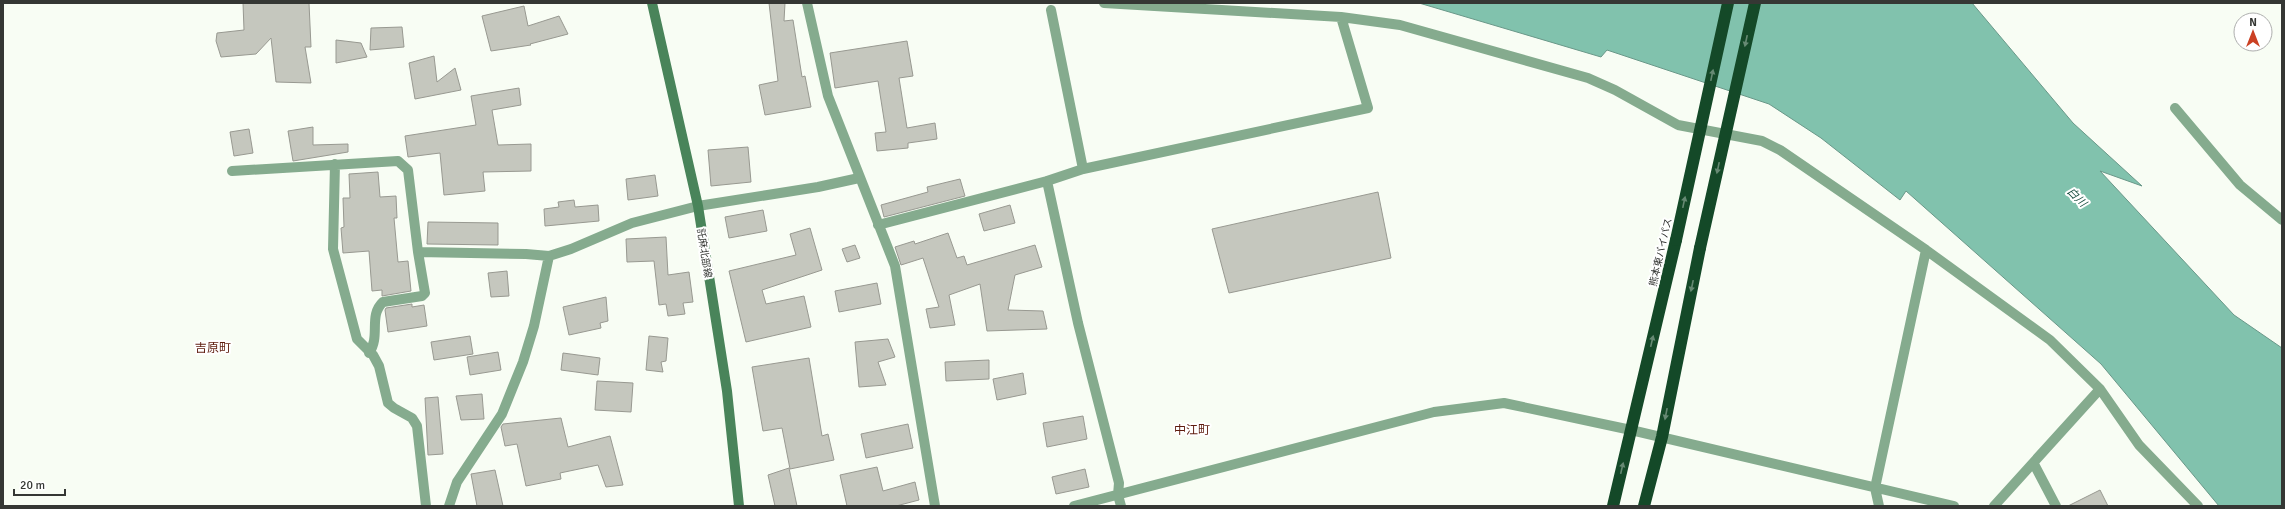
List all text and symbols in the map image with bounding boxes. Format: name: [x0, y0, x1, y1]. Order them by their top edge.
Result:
north arrow: [2233, 12, 2273, 52]
text: N: [2249, 16, 2257, 29]
one-way arrow: [1743, 35, 1749, 47]
one-way arrow: [1709, 68, 1715, 81]
one-way arrow: [1714, 162, 1720, 174]
water label: 白川: [2064, 185, 2090, 210]
one-way arrow: [1682, 195, 1688, 208]
street label: 熊本東バイパス: [1647, 217, 1675, 288]
street label: 託麻北部線: [694, 228, 714, 279]
one-way arrow: [1688, 280, 1694, 293]
one-way arrow: [1649, 335, 1655, 348]
district label: 吉原町: [195, 341, 231, 356]
one-way arrow: [1663, 408, 1669, 420]
district label: 中江町: [1174, 423, 1210, 438]
one-way arrow: [1619, 462, 1625, 474]
scale bar: [14, 471, 65, 497]
text: 20 m: [20, 478, 45, 493]

